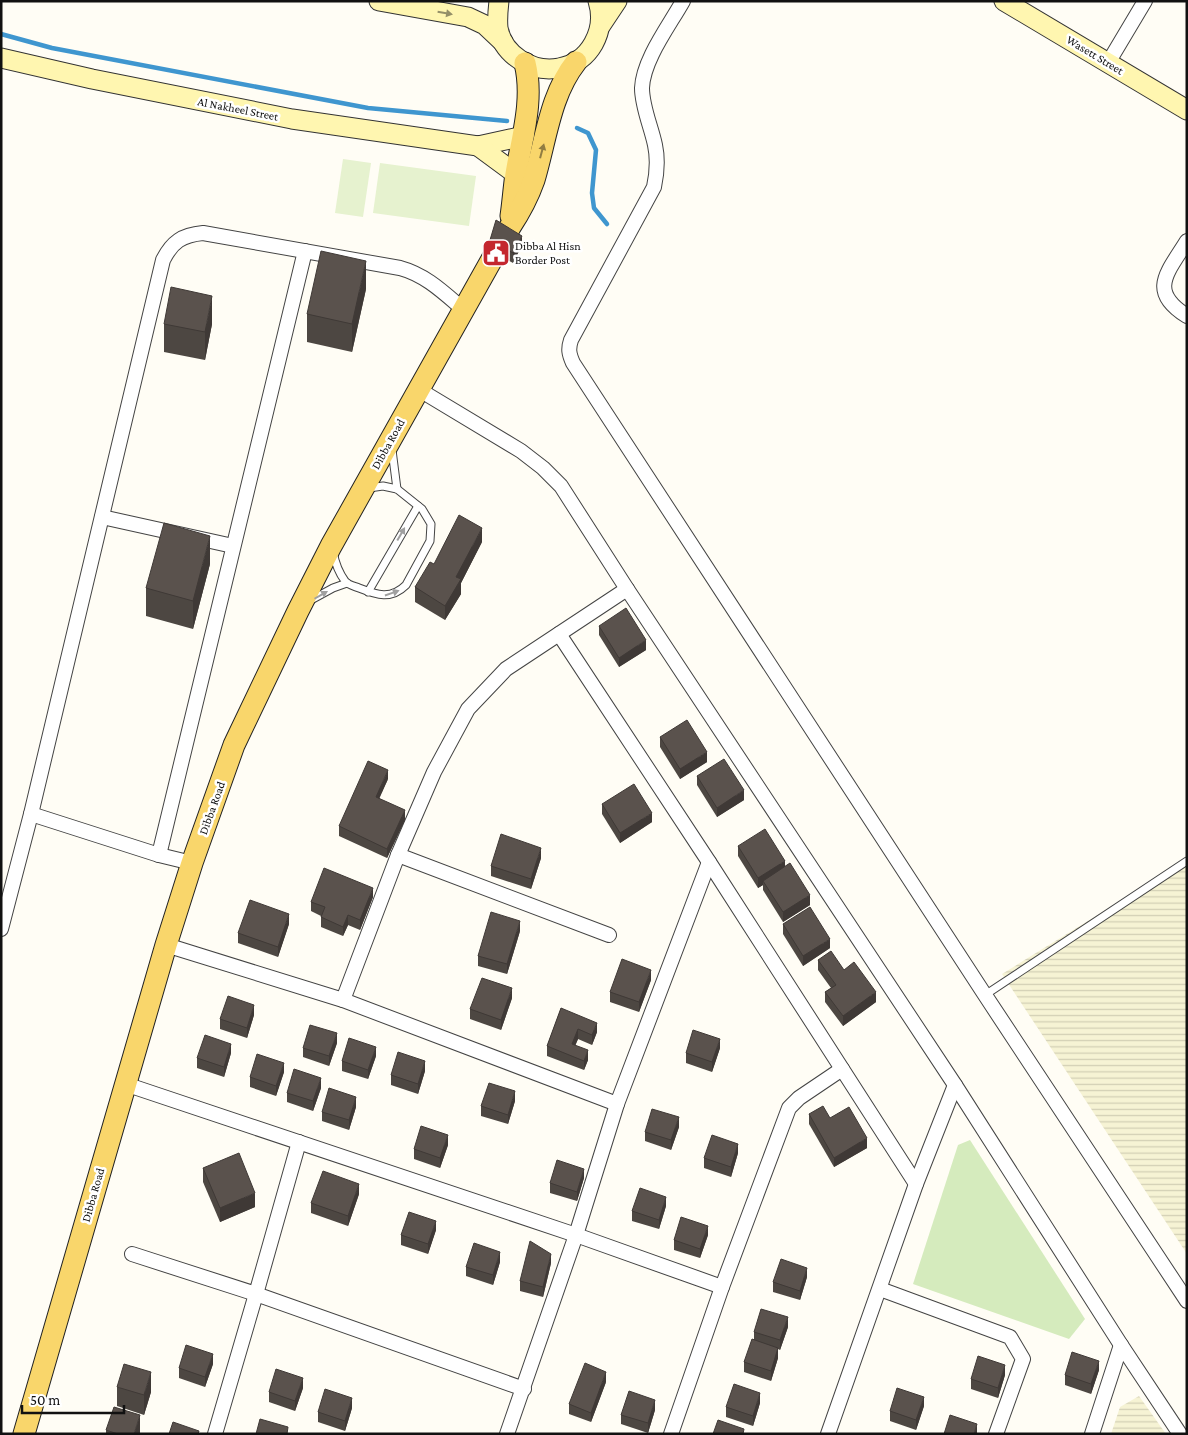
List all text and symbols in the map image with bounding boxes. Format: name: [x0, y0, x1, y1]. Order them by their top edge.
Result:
one-way arrow: [437, 9, 453, 17]
street label: Wasett Street: [1064, 32, 1127, 78]
street label: Al Nakheel Street: [196, 94, 281, 124]
one-way arrow: [538, 143, 546, 158]
public building icon: Dibba Al Hisn Border Post: [481, 238, 511, 268]
place label: Dibba Al Hisn Border Post: [515, 239, 581, 267]
street label: Dibba Road: [368, 416, 408, 472]
one-way arrow: [397, 527, 405, 542]
one-way arrow: [385, 589, 400, 597]
one-way arrow: [314, 590, 327, 599]
street label: Dibba Road: [196, 779, 228, 837]
street label: Dibba Road: [79, 1166, 108, 1224]
scale bar: [22, 1382, 125, 1414]
text: 50 m: [30, 1392, 60, 1408]

